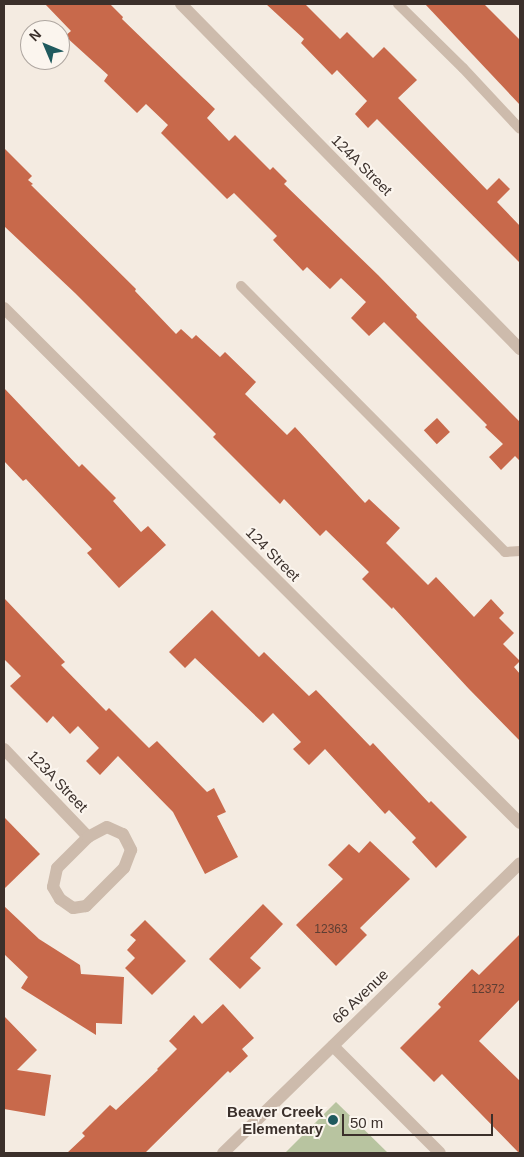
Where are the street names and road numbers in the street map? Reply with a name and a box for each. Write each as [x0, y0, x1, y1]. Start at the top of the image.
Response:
street label: 124A Street [328, 131, 396, 199]
street label: 124 Street [242, 523, 304, 585]
street label: 123A Street [24, 746, 92, 816]
street label: 66 Avenue [328, 965, 392, 1027]

